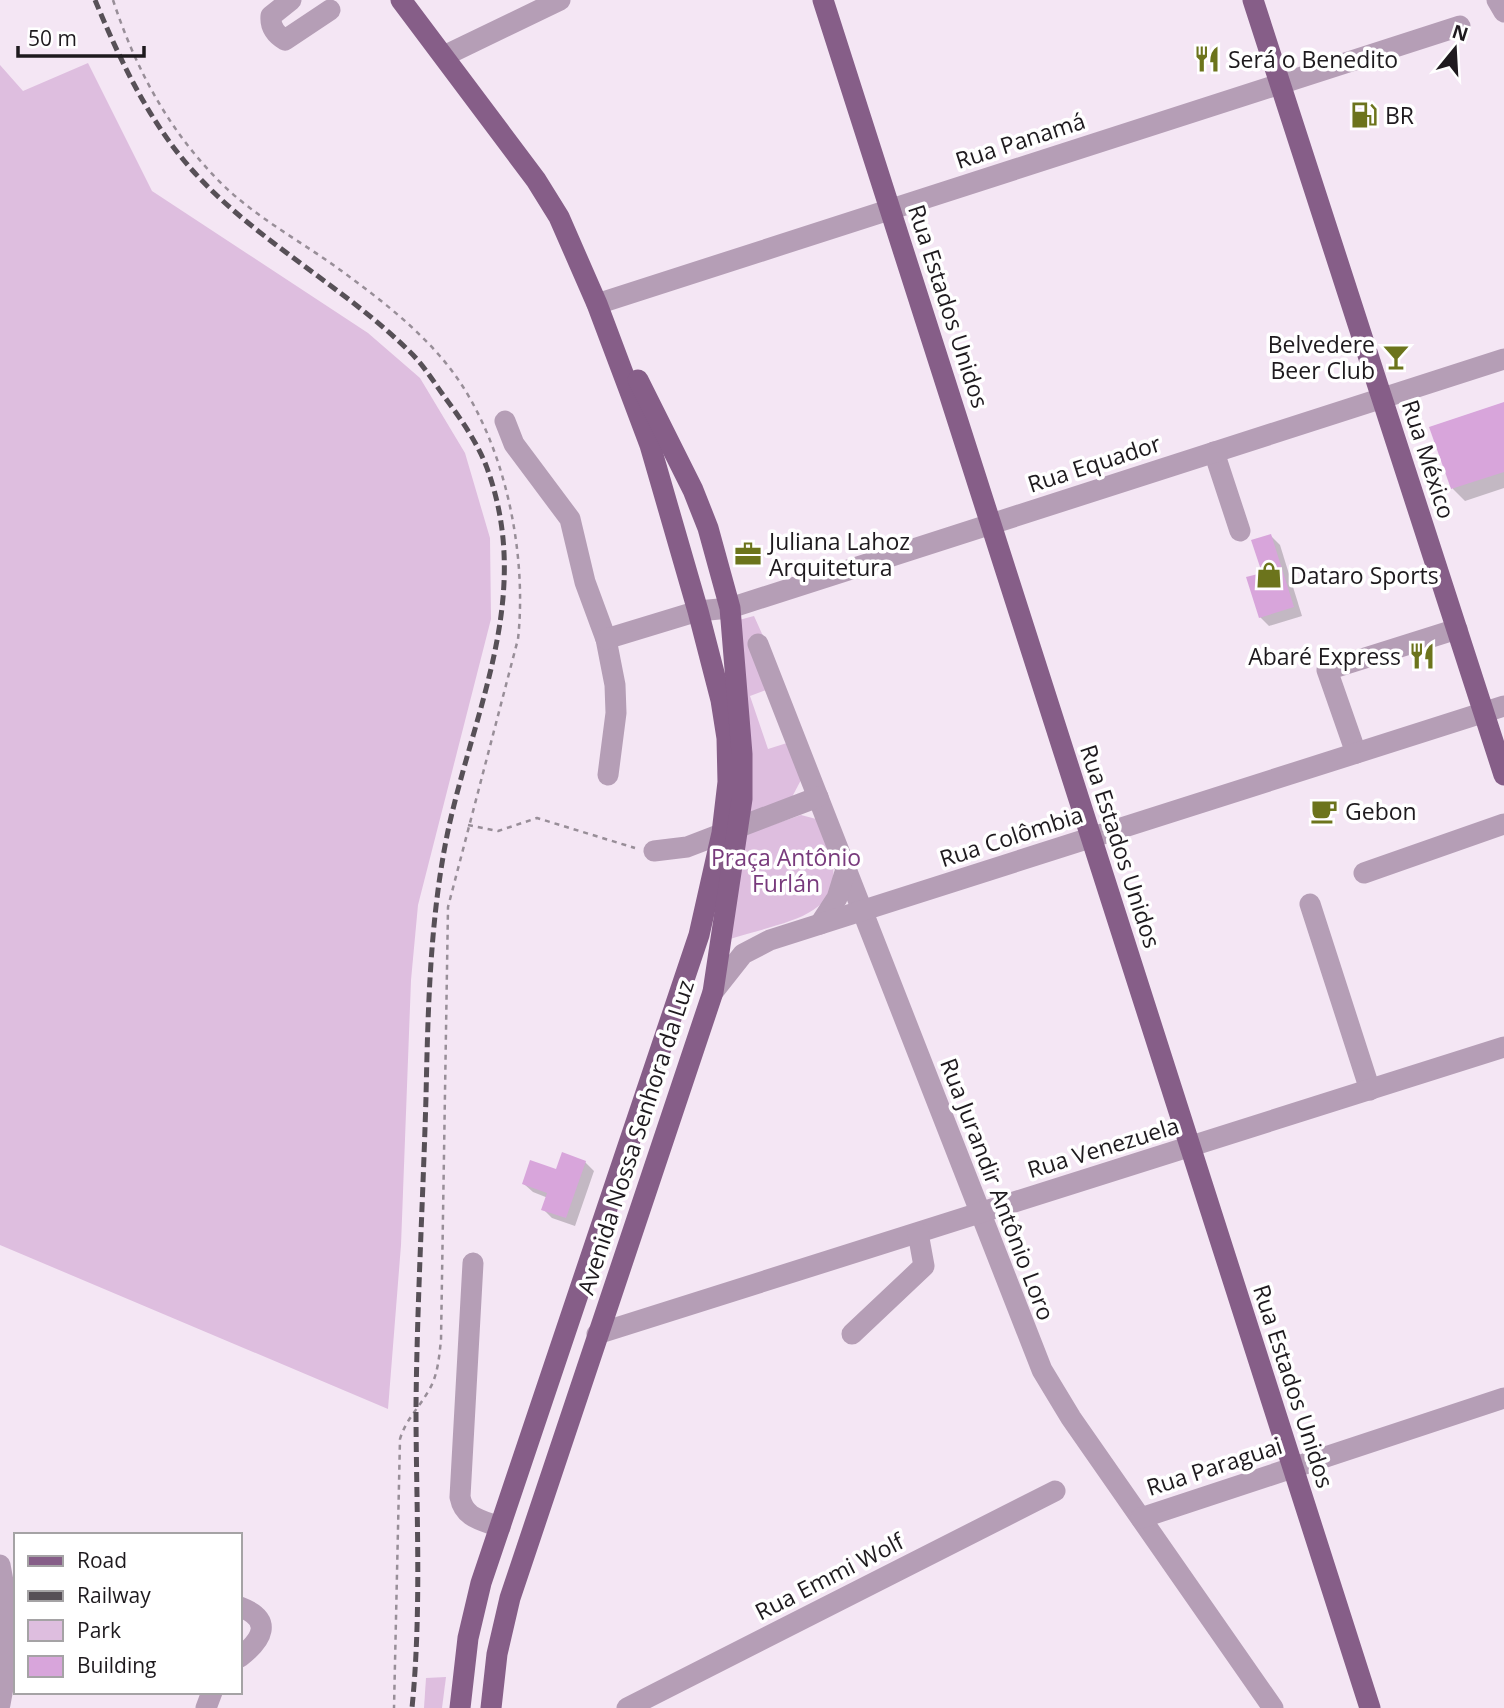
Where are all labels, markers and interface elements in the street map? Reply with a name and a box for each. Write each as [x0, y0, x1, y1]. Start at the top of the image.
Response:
scale bar [18, 14, 144, 58]
north arrow [1420, 14, 1490, 84]
text: N [1449, 18, 1472, 48]
text: 50 m [28, 24, 77, 52]
place label: Será o Benedito [1228, 43, 1398, 75]
restaurant icon: Será o Benedito [1192, 44, 1222, 74]
place label: BR [1385, 99, 1414, 131]
fuel station icon: BR [1349, 100, 1379, 130]
street label: Rua Panamá [951, 104, 1089, 176]
street label: Rua Estados Unidos [901, 200, 997, 412]
place label: Belvedere Beer Club [1268, 328, 1375, 386]
bar icon: Belvedere Beer Club [1381, 342, 1411, 372]
street label: Rua México [1395, 395, 1463, 523]
street label: Rua Equador [1023, 426, 1165, 500]
place label: Juliana Lahoz Arquitetura [767, 525, 910, 583]
office icon: Juliana Lahoz Arquitetura [733, 539, 763, 569]
place label: Dataro Sports [1290, 559, 1439, 591]
shop icon: Dataro Sports [1254, 560, 1284, 590]
place label: Abaré Express [1248, 640, 1401, 672]
restaurant icon: Abaré Express [1407, 641, 1437, 671]
street label: Rua Estados Unidos [1073, 740, 1169, 952]
place label: Gebon [1345, 795, 1417, 827]
cafe icon: Gebon [1309, 796, 1339, 826]
street label: Rua Colômbia [935, 798, 1087, 874]
park label: Praça Antônio Furlán [711, 841, 861, 899]
street label: Avenida Nossa Senhora da Luz [569, 976, 701, 1298]
street label: Rua Jurandir Antônio Loro [933, 1053, 1063, 1325]
street label: Rua Venezuela [1023, 1109, 1183, 1185]
street label: Rua Estados Unidos [1246, 1280, 1342, 1492]
street label: Rua Paraguai [1142, 1429, 1286, 1503]
street label: Rua Emmi Wolf [749, 1524, 910, 1627]
legend [14, 1533, 242, 1694]
text: Road [77, 1546, 127, 1574]
text: Railway [77, 1581, 151, 1609]
text: Park [77, 1616, 121, 1644]
text: Building [77, 1651, 156, 1679]

